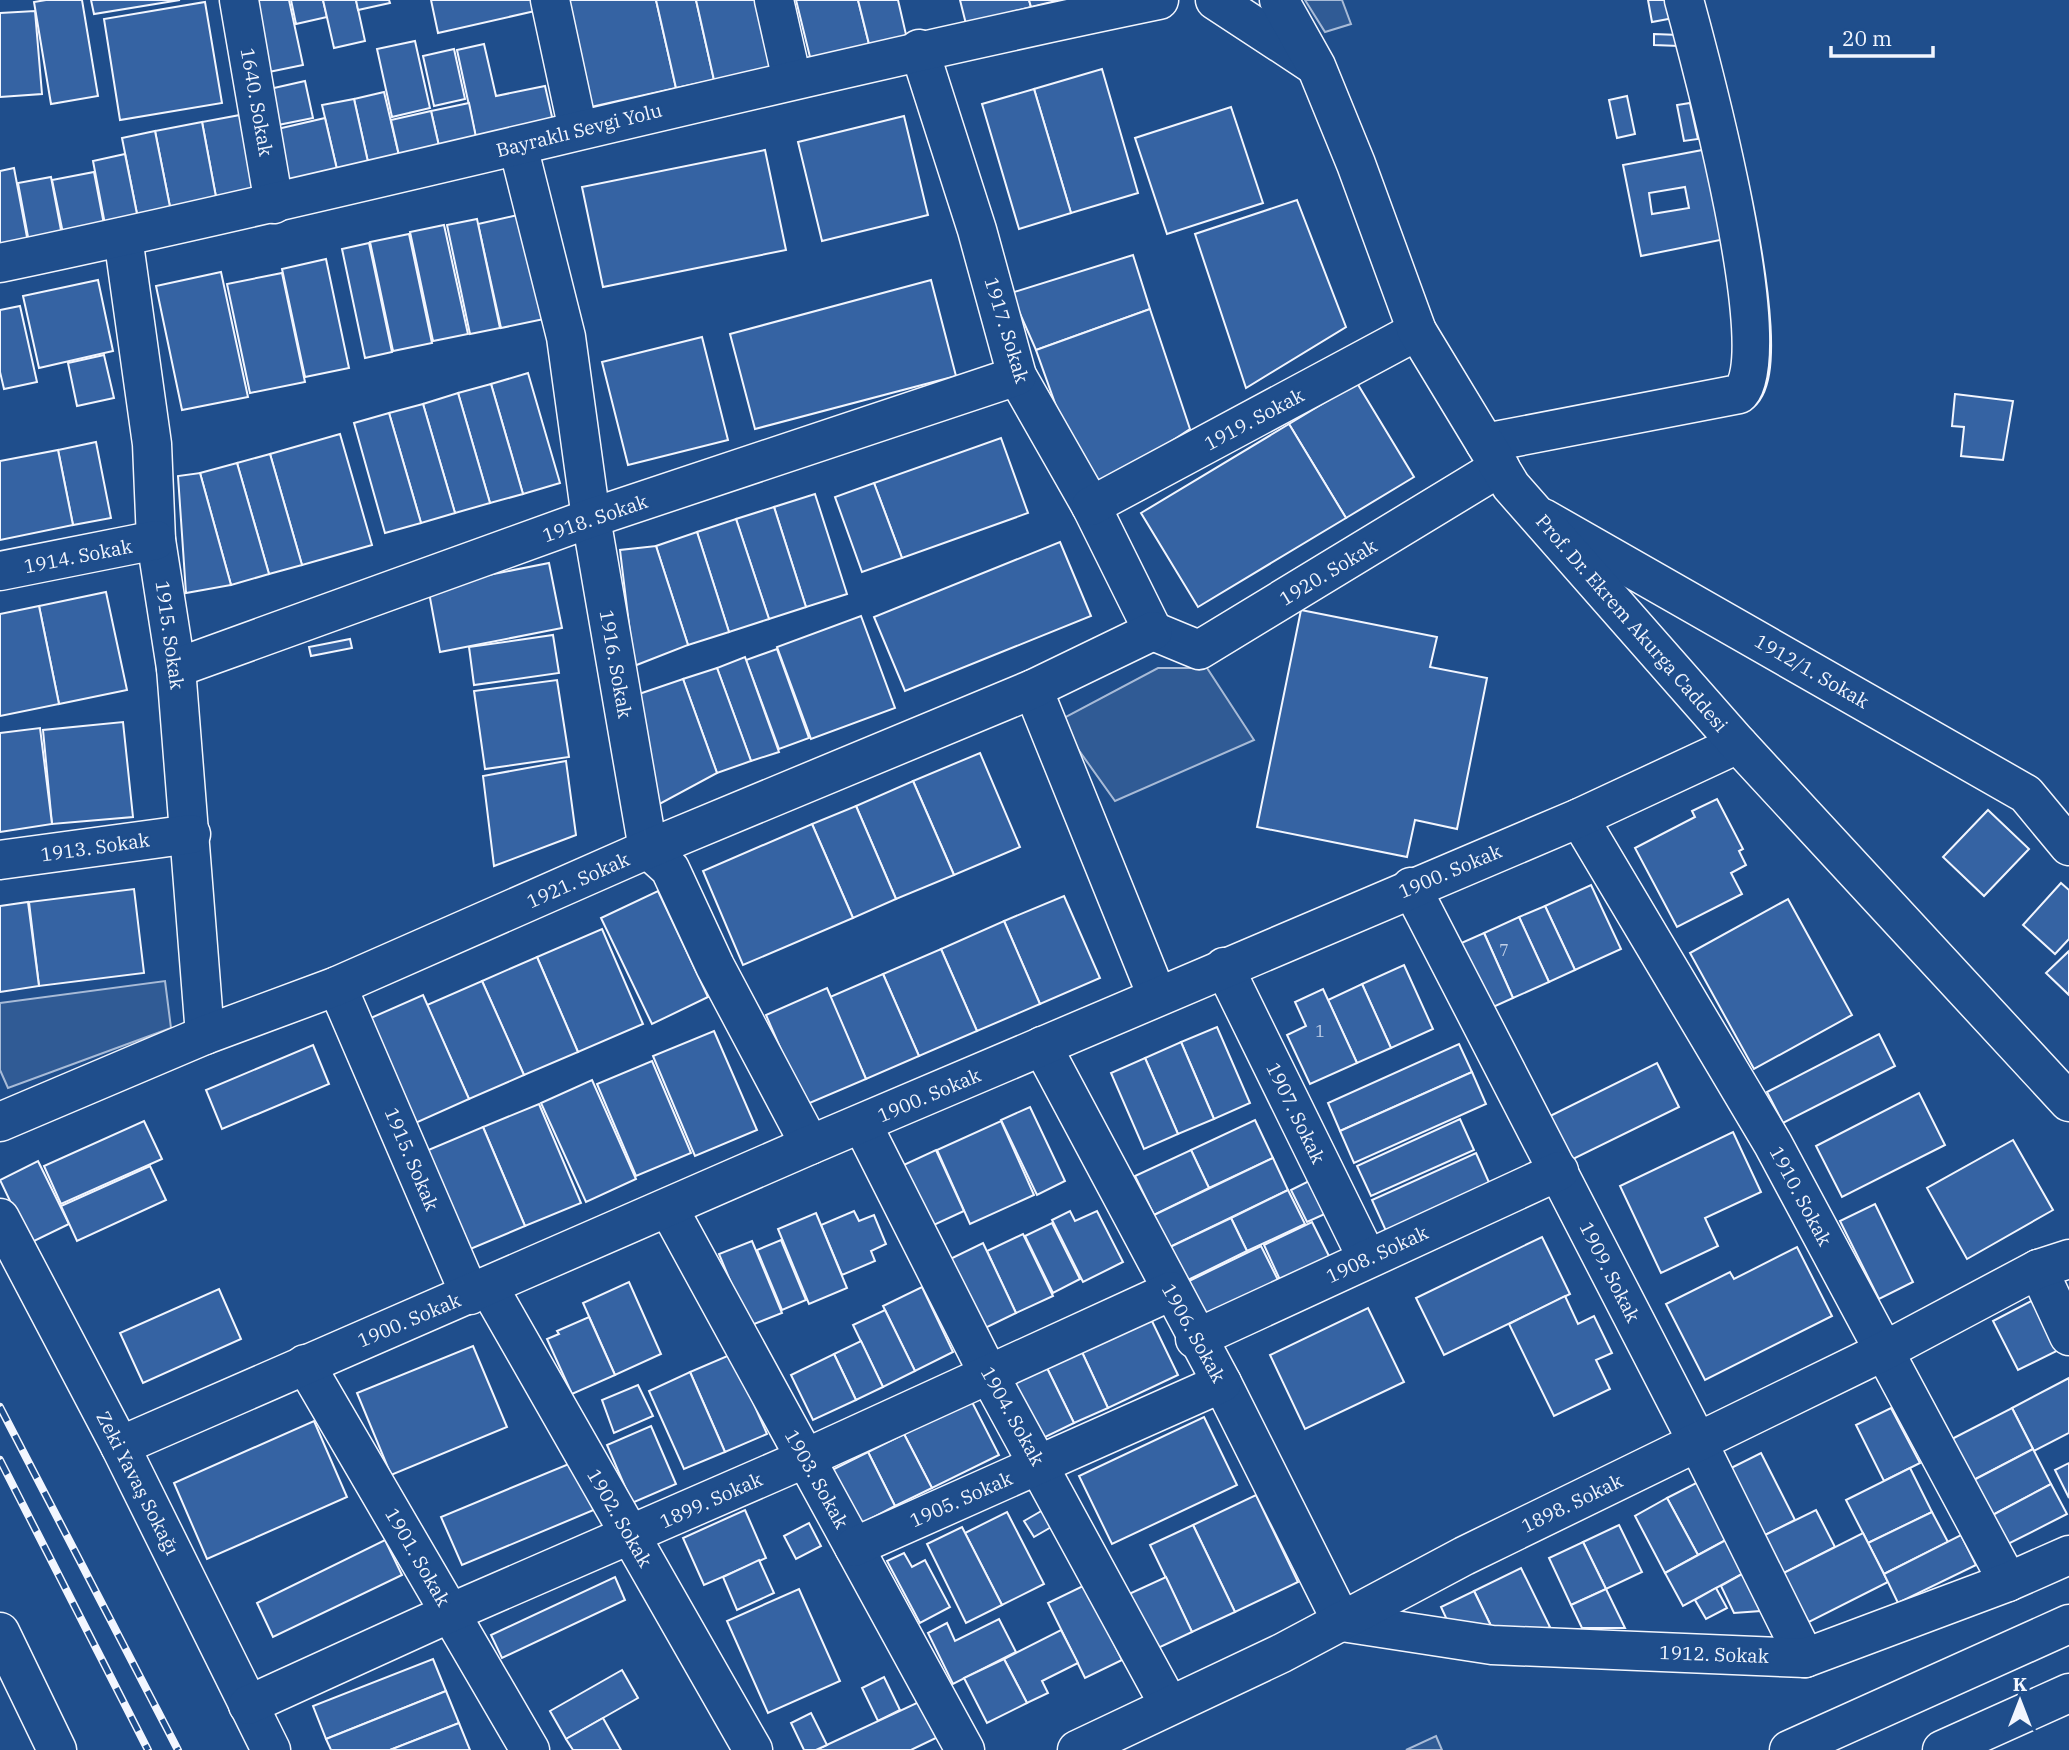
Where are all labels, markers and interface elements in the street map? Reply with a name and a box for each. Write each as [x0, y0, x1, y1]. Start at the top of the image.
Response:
scale bar [1831, 14, 1932, 58]
text: 20 m [1842, 24, 1892, 52]
street label: 1640. Sokak [236, 46, 278, 158]
street label: Bayraklı Sevgi Yolu [494, 98, 665, 162]
street label: 1917. Sokak [980, 274, 1034, 386]
street label: 1919. Sokak [1200, 383, 1308, 455]
street label: 1918. Sokak [539, 489, 651, 547]
street label: Prof. Dr. Ekrem Akurga Caddesi [1531, 509, 1733, 737]
street label: 1920. Sokak [1275, 533, 1381, 611]
street label: 1914. Sokak [22, 534, 134, 578]
street label: 1915. Sokak [150, 579, 190, 691]
street label: 1916. Sokak [595, 608, 637, 720]
street label: 1912/1. Sokak [1751, 629, 1873, 713]
street label: 1913. Sokak [39, 827, 151, 867]
street label: 1900. Sokak [1395, 839, 1505, 903]
street label: 1921. Sokak [523, 847, 633, 913]
house number: 7 [1499, 940, 1509, 960]
house number: 1 [1315, 1021, 1325, 1041]
street label: 1907. Sokak [1261, 1059, 1331, 1167]
street label: 1900. Sokak [874, 1063, 984, 1127]
street label: 1915. Sokak [380, 1104, 444, 1214]
street label: 1910. Sokak [1765, 1142, 1837, 1250]
street label: 1909. Sokak [1574, 1218, 1646, 1326]
street label: 1908. Sokak [1322, 1220, 1432, 1288]
street label: 1906. Sokak [1157, 1279, 1231, 1387]
street label: 1900. Sokak [354, 1288, 464, 1352]
street label: 1904. Sokak [976, 1362, 1050, 1470]
street label: Zeki Yavaş Sokağı [91, 1407, 185, 1559]
street label: 1903. Sokak [780, 1425, 854, 1533]
street label: 1902. Sokak [582, 1465, 658, 1571]
street label: 1905. Sokak [906, 1466, 1016, 1532]
street label: 1899. Sokak [656, 1467, 766, 1533]
street label: 1898. Sokak [1518, 1468, 1626, 1538]
street label: 1901. Sokak [380, 1504, 456, 1610]
street label: 1912. Sokak [1659, 1640, 1769, 1668]
north arrow [1985, 1666, 2055, 1736]
text: K [2013, 1672, 2028, 1696]

